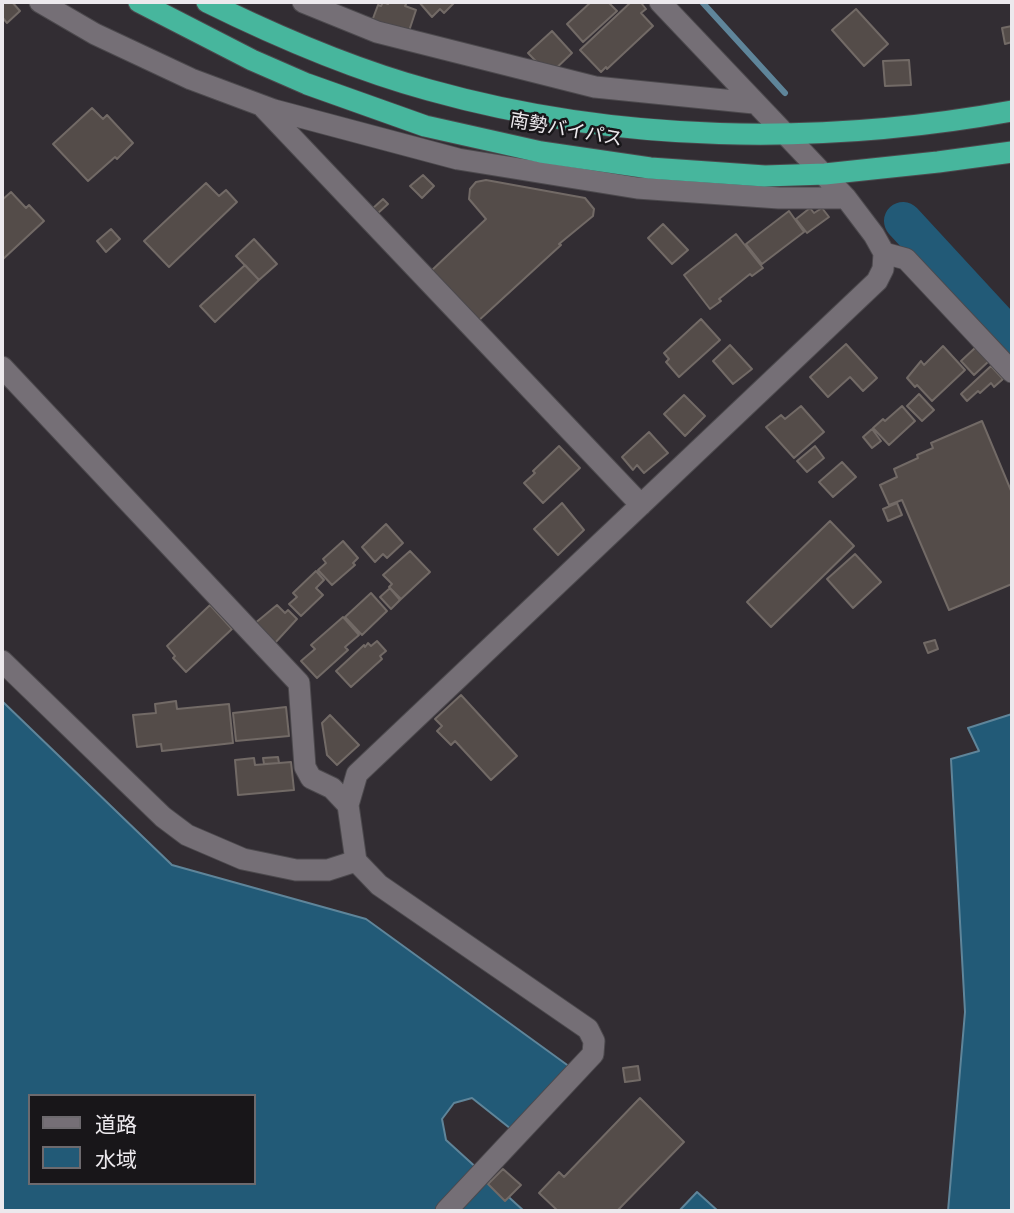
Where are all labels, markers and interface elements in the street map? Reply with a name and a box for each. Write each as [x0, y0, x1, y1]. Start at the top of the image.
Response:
street label: 南勢バイパス [508, 110, 624, 152]
legend [28, 1094, 256, 1185]
text: 道路 [95, 1113, 137, 1137]
text: 水域 [95, 1148, 137, 1172]

